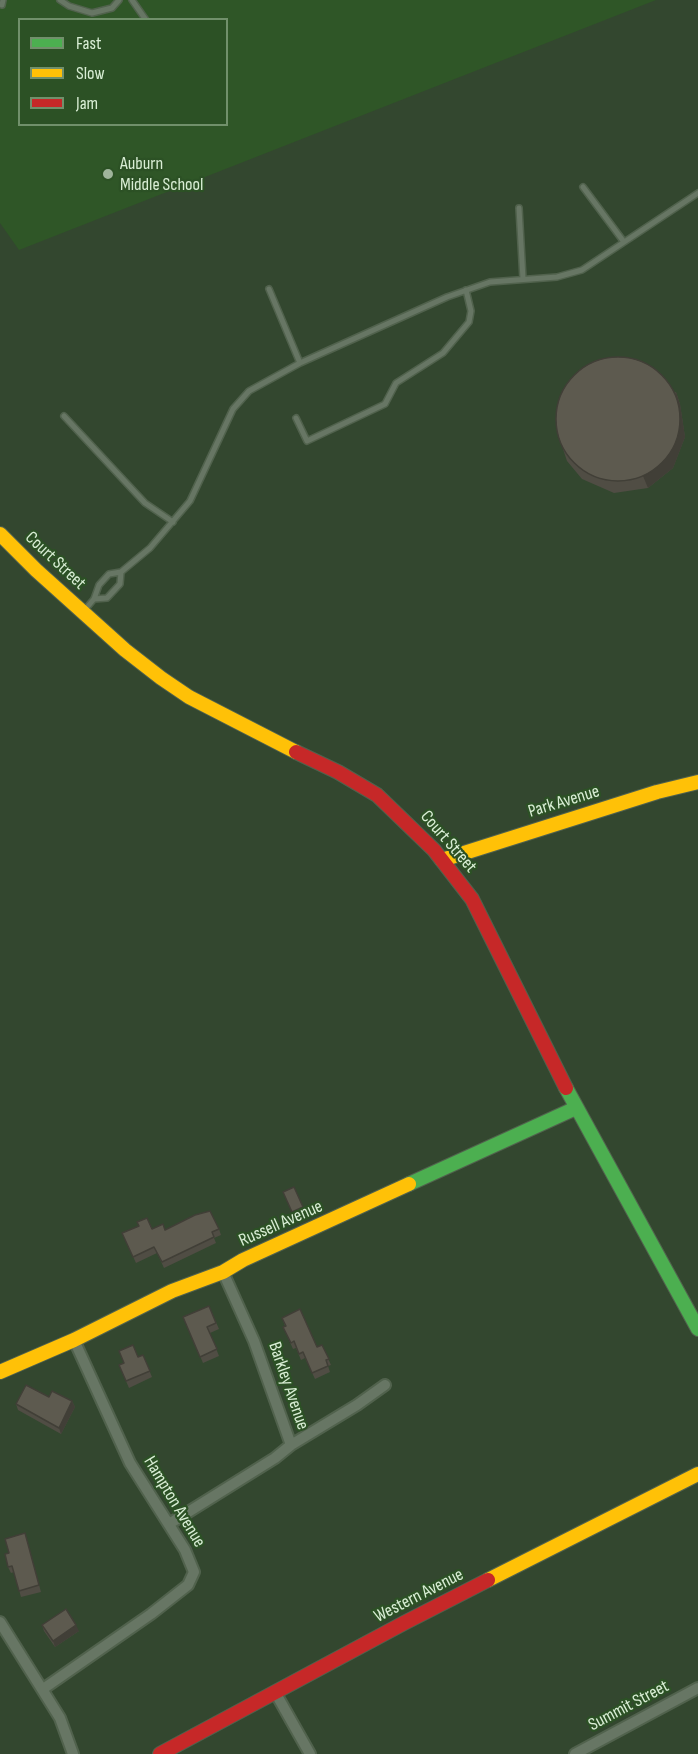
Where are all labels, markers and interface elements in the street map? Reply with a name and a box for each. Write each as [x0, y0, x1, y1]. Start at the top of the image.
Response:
legend [18, 18, 228, 126]
text: Fast [76, 33, 101, 54]
text: Slow [76, 63, 105, 84]
text: Jam [76, 93, 98, 114]
place label: Auburn Middle School [120, 153, 203, 195]
marker: Auburn Middle School [101, 167, 115, 181]
street label: Court Street [20, 527, 90, 595]
street label: Park Avenue [526, 781, 602, 823]
street label: Court Street [415, 807, 481, 877]
street label: Russell Avenue [236, 1196, 326, 1252]
street label: Barkley Avenue [263, 1339, 313, 1433]
street label: Hampton Avenue [138, 1453, 210, 1551]
street label: Western Avenue [371, 1564, 467, 1628]
street label: Summit Street [585, 1676, 673, 1736]

